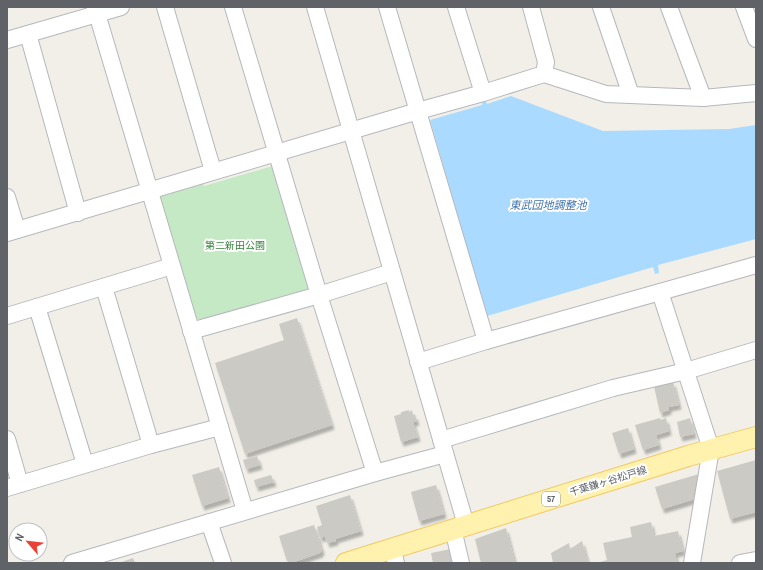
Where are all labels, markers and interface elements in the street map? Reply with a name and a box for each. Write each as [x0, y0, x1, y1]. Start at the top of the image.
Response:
water label: 東武団地調整池 [510, 198, 587, 212]
park label: 第二新田公園 [205, 239, 265, 252]
street label: 千葉鎌ヶ谷松戸線 [568, 463, 648, 499]
road number: 57 [542, 492, 560, 506]
north arrow [8, 522, 48, 562]
text: N [11, 531, 27, 543]

